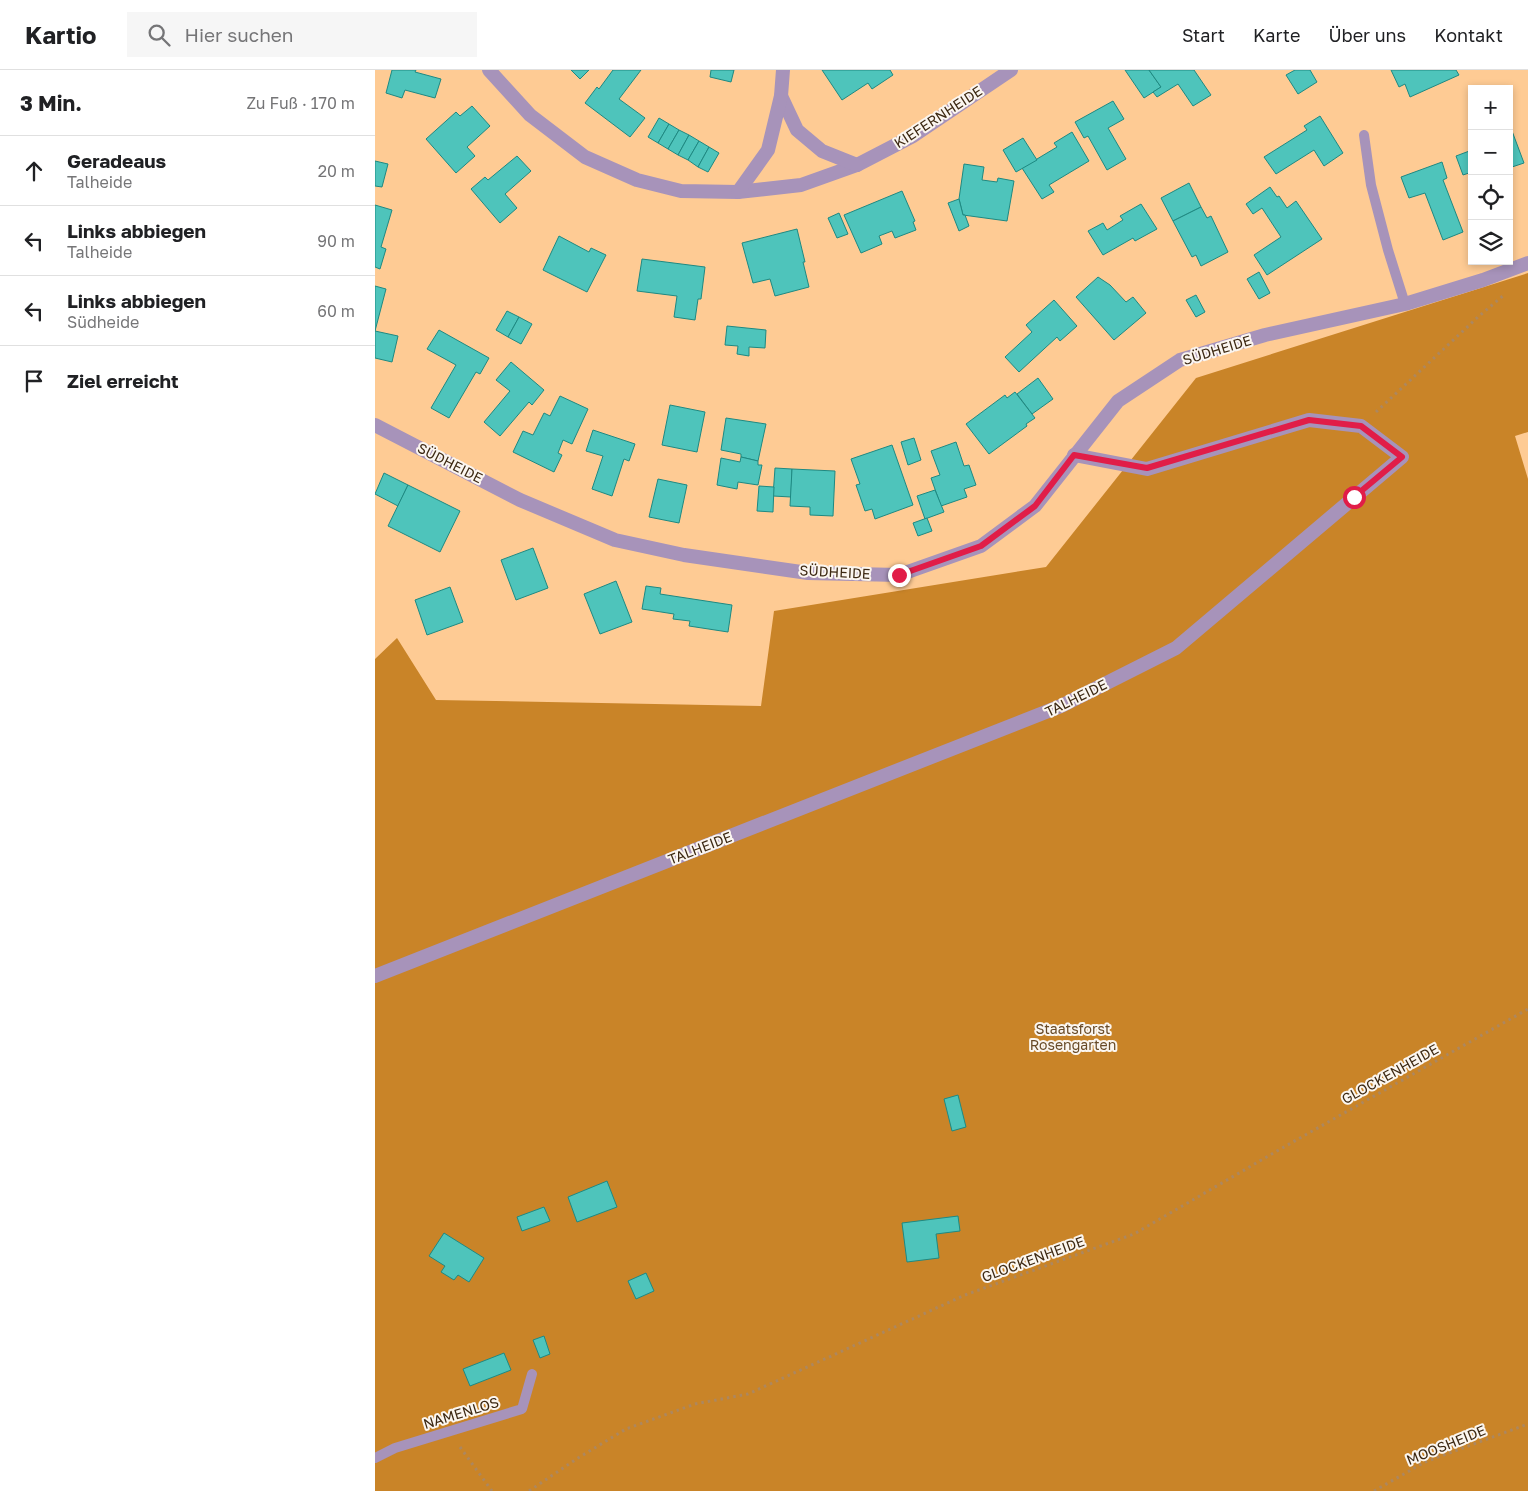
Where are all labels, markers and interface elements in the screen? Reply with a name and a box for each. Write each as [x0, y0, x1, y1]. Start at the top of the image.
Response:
search box [127, 12, 477, 57]
text: Kartio [25, 20, 97, 49]
icon: search [145, 21, 173, 49]
text: Hier suchen [185, 23, 294, 46]
text: Start [1182, 24, 1225, 46]
text: Karte [1253, 24, 1300, 46]
text: Über uns [1328, 24, 1406, 46]
text: Kontakt [1434, 24, 1503, 46]
street label: KIEFERNHEIDE [891, 82, 985, 151]
map controls [1468, 85, 1513, 265]
button: + [1468, 85, 1513, 130]
text: 3 Min. [20, 90, 82, 116]
text: Zu Fuß · 170 m [246, 93, 355, 113]
button: − [1468, 130, 1513, 175]
text: Geradeaus [67, 149, 166, 172]
icon: ahead [20, 157, 48, 185]
text: 20 m [318, 161, 355, 181]
text: Talheide [67, 172, 132, 192]
button: locate [1468, 175, 1513, 220]
text: Links abbiegen [67, 219, 206, 242]
button: layers [1468, 220, 1513, 265]
icon: left [20, 227, 48, 255]
text: 90 m [317, 231, 355, 251]
text: Talheide [67, 242, 132, 262]
text: Links abbiegen [67, 289, 206, 312]
icon: left [20, 297, 48, 325]
text: 60 m [317, 301, 355, 321]
text: Südheide [67, 312, 139, 332]
street label: SÜDHEIDE [1180, 331, 1253, 368]
icon: arrive [20, 367, 48, 395]
text: Ziel erreicht [67, 369, 179, 392]
street label: SÜDHEIDE [415, 439, 486, 486]
route start [1343, 486, 1366, 509]
street label: SÜDHEIDE [799, 561, 871, 582]
route end [888, 564, 911, 587]
street label: TALHEIDE [1042, 675, 1110, 720]
street label: TALHEIDE [666, 828, 734, 867]
park label: Staatsforst Rosengarten [1030, 1020, 1116, 1053]
street label: GLOCKENHEIDE [1338, 1040, 1441, 1107]
street label: GLOCKENHEIDE [979, 1232, 1086, 1285]
street label: NAMENLOS [421, 1393, 501, 1432]
street label: MOOSHEIDE [1404, 1421, 1488, 1468]

